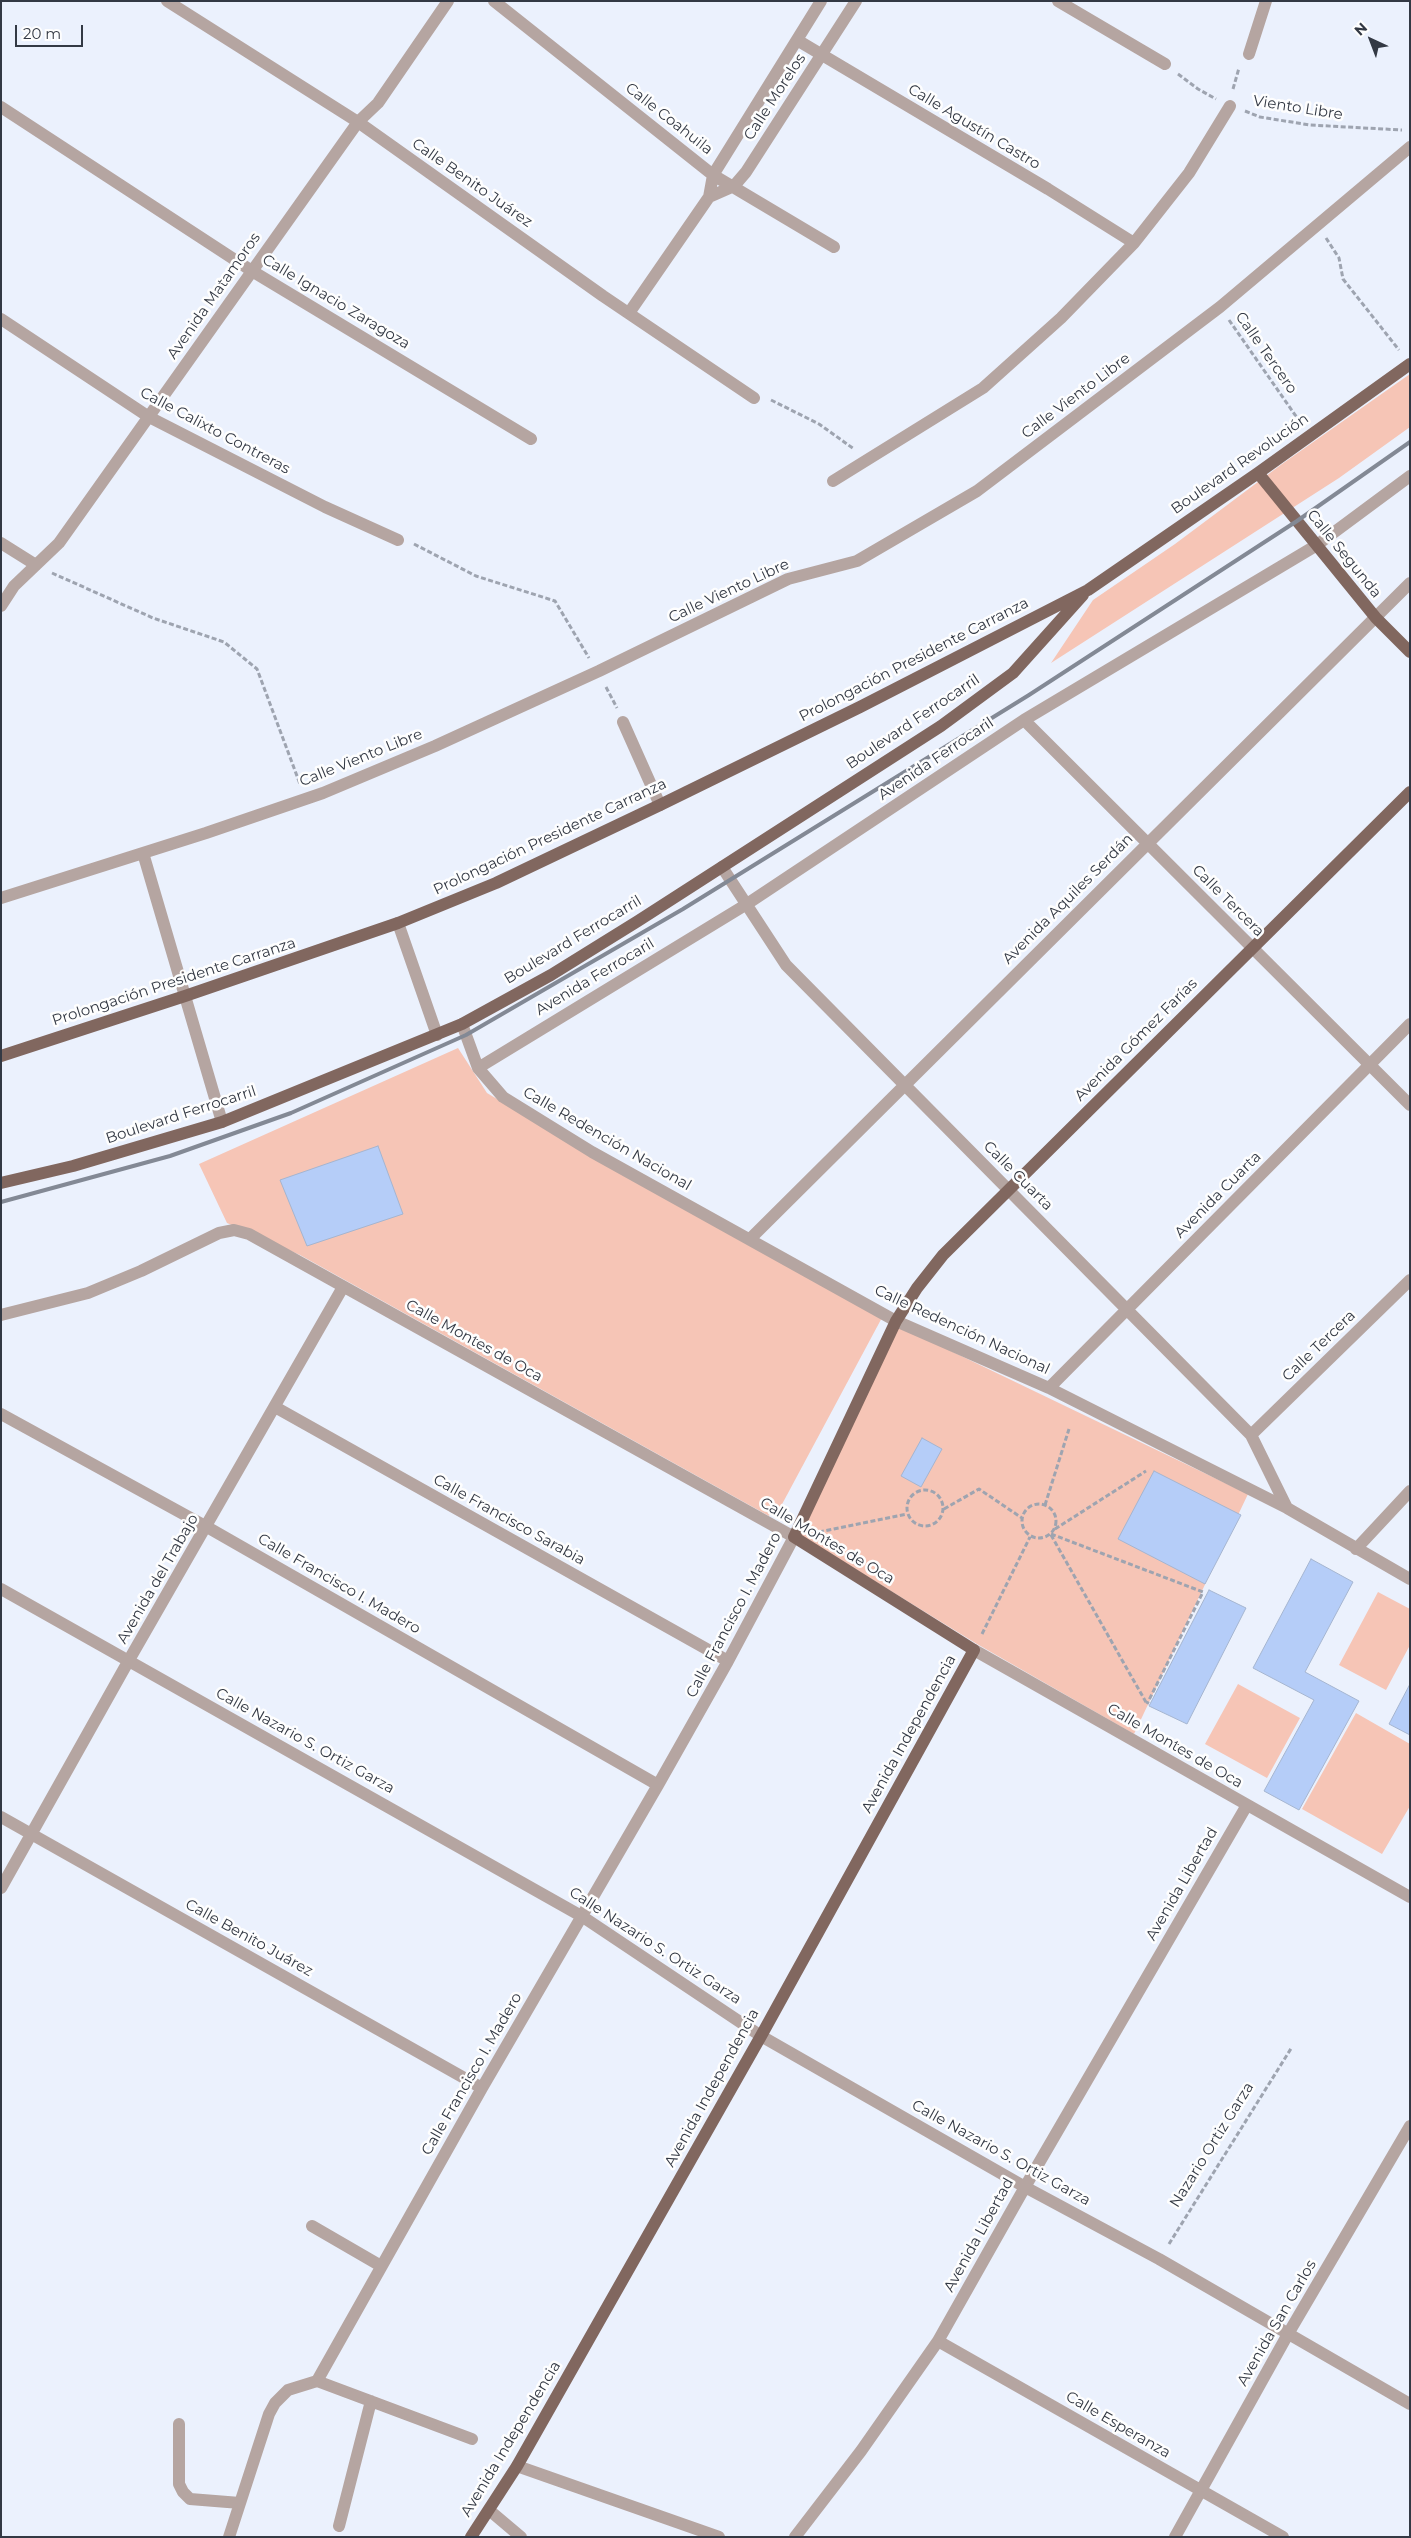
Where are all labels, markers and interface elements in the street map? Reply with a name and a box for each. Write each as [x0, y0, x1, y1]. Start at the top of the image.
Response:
scale bar [18, 15, 85, 47]
north arrow [1346, 15, 1396, 65]
text: N [1350, 19, 1371, 39]
text: 20 m [23, 24, 61, 43]
street label: Calle Morelos [740, 50, 810, 144]
street label: Calle Coahuila [622, 79, 716, 159]
street label: Calle Agustín Castro [905, 80, 1043, 174]
street label: Viento Libre [1252, 92, 1344, 124]
street label: Calle Benito Juárez [408, 135, 536, 231]
street label: Avenida Matamoros [164, 229, 264, 363]
street label: Calle Ignacio Zaragoza [259, 251, 413, 353]
street label: Calle Tercero [1231, 309, 1301, 397]
street label: Calle Viento Libre [1018, 349, 1134, 443]
street label: Calle Calixto Contreras [137, 384, 293, 478]
street label: Boulevard Revolución [1168, 410, 1312, 518]
street label: Calle Segunda [1303, 506, 1385, 602]
street label: Calle Viento Libre [666, 555, 792, 627]
street label: Prolongación Presidente Carranza [796, 594, 1032, 726]
street label: Boulevard Ferrocarril [843, 671, 983, 773]
street label: Avenida Ferrocaril [875, 714, 997, 804]
street label: Calle Viento Libre [297, 725, 425, 791]
street label: Prolongación Presidente Carranza [431, 775, 669, 899]
street label: Avenida Aquiles Serdán [999, 830, 1137, 968]
street label: Calle Tercera [1188, 861, 1268, 941]
street label: Boulevard Ferrocarril [501, 892, 645, 988]
street label: Prolongación Presidente Carranza [50, 934, 298, 1030]
street label: Avenida Ferrocaril [532, 934, 658, 1020]
street label: Avenida Gómez Farías [1071, 975, 1201, 1105]
street label: Boulevard Ferrocarril [104, 1082, 258, 1148]
street label: Calle Redención Nacional [520, 1083, 694, 1195]
street label: Calle Cuarta [980, 1138, 1056, 1214]
street label: Avenida Cuarta [1171, 1148, 1265, 1242]
street label: Calle Redención Nacional [871, 1281, 1053, 1379]
street label: Calle Montes de Oca [403, 1296, 545, 1386]
street label: Calle Tercera [1279, 1307, 1359, 1385]
street label: Calle Francisco Sarabia [430, 1471, 588, 1569]
street label: Calle Montes de Oca [757, 1494, 897, 1588]
street label: Avenida del Trabajo [114, 1511, 202, 1647]
street label: Calle Francisco I. Madero [683, 1529, 785, 1701]
street label: Calle Francisco I. Madero [254, 1530, 424, 1638]
street label: Avenida Independencia [858, 1652, 960, 1816]
street label: Calle Nazario S. Ortiz Garza [213, 1684, 397, 1798]
street label: Calle Montes de Oca [1104, 1700, 1246, 1792]
street label: Avenida Libertad [1142, 1824, 1222, 1944]
street label: Calle Nazario S. Ortiz Garza [566, 1884, 744, 2008]
street label: Calle Benito Juárez [182, 1895, 316, 1981]
street label: Calle Francisco I. Madero [418, 1989, 526, 2159]
street label: Avenida Independencia [661, 2006, 763, 2170]
street label: Nazario Ortiz Garza [1166, 2079, 1258, 2211]
street label: Calle Nazario S. Ortiz Garza [909, 2096, 1093, 2210]
street label: Avenida Libertad [940, 2175, 1018, 2295]
street label: Avenida San Carlos [1234, 2257, 1320, 2389]
street label: Avenida Independencia [457, 2358, 565, 2520]
street label: Calle Esperanza [1062, 2388, 1174, 2462]

